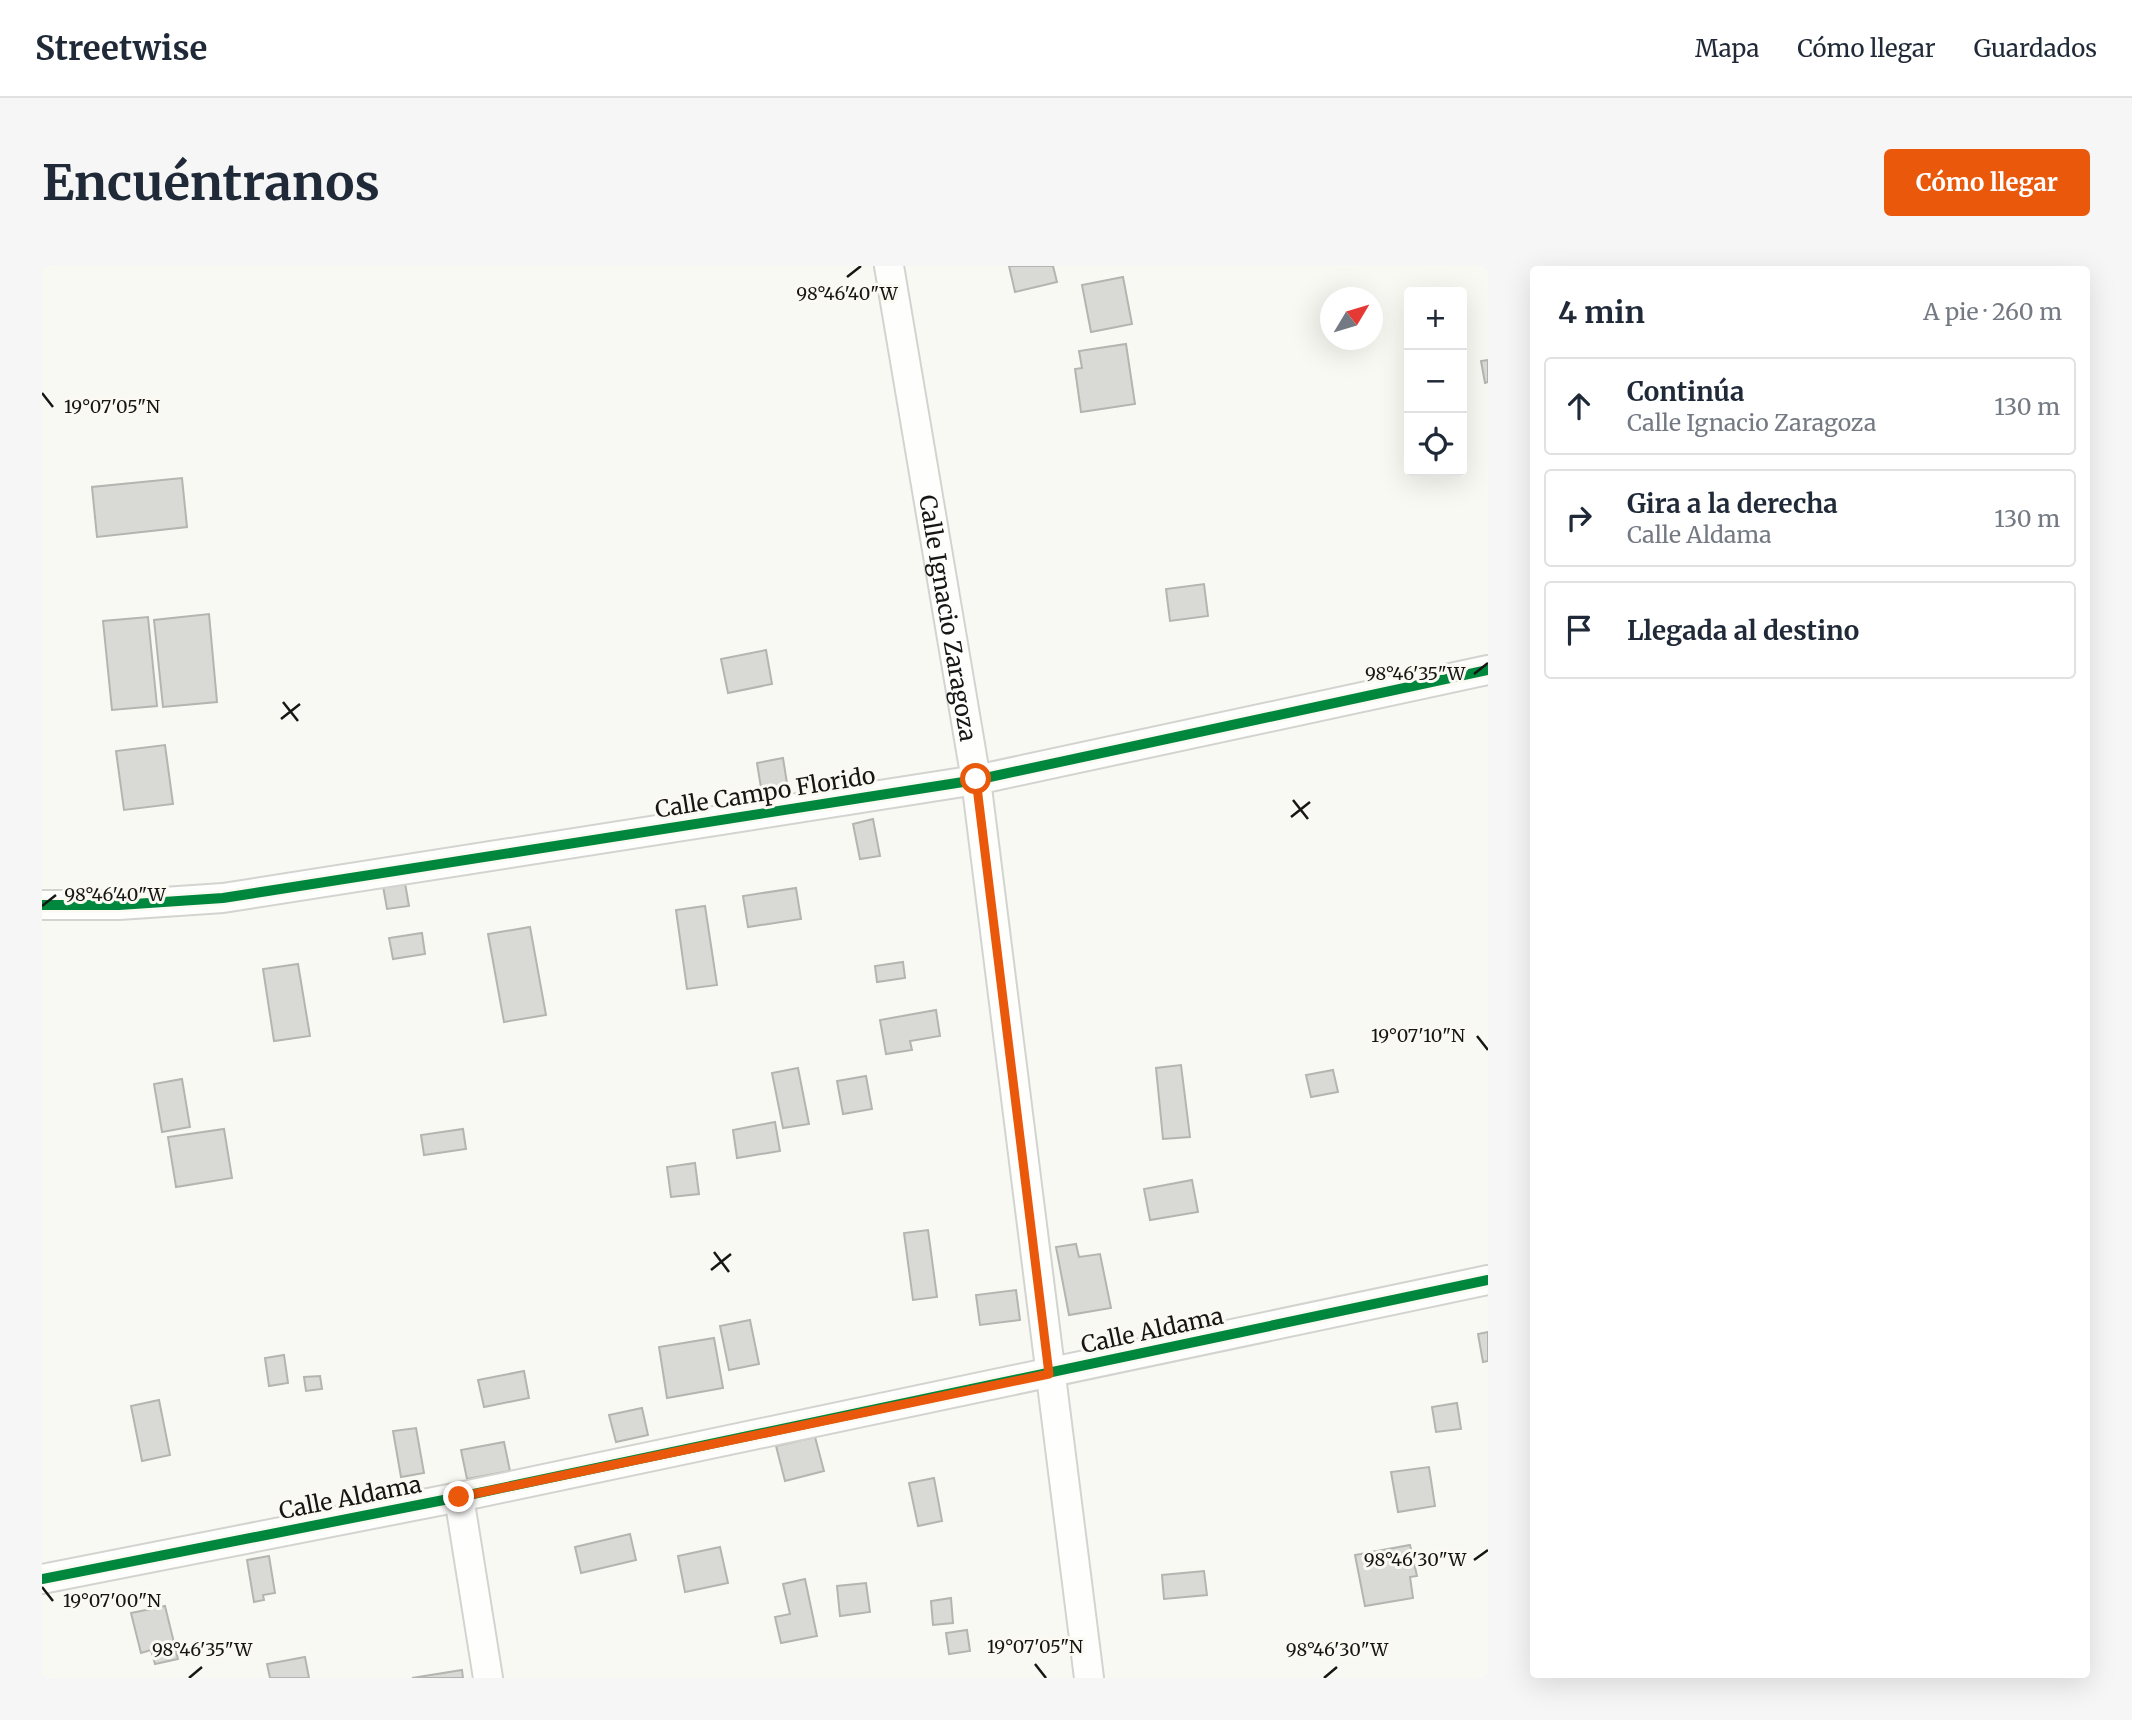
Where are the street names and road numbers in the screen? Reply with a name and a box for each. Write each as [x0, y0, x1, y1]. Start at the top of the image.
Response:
street label: Calle Ignacio Zaragoza [913, 493, 984, 743]
street label: Calle Campo Florido [653, 760, 877, 824]
street label: Calle Aldama [1078, 1301, 1226, 1359]
street label: Calle Aldama [276, 1469, 424, 1525]

